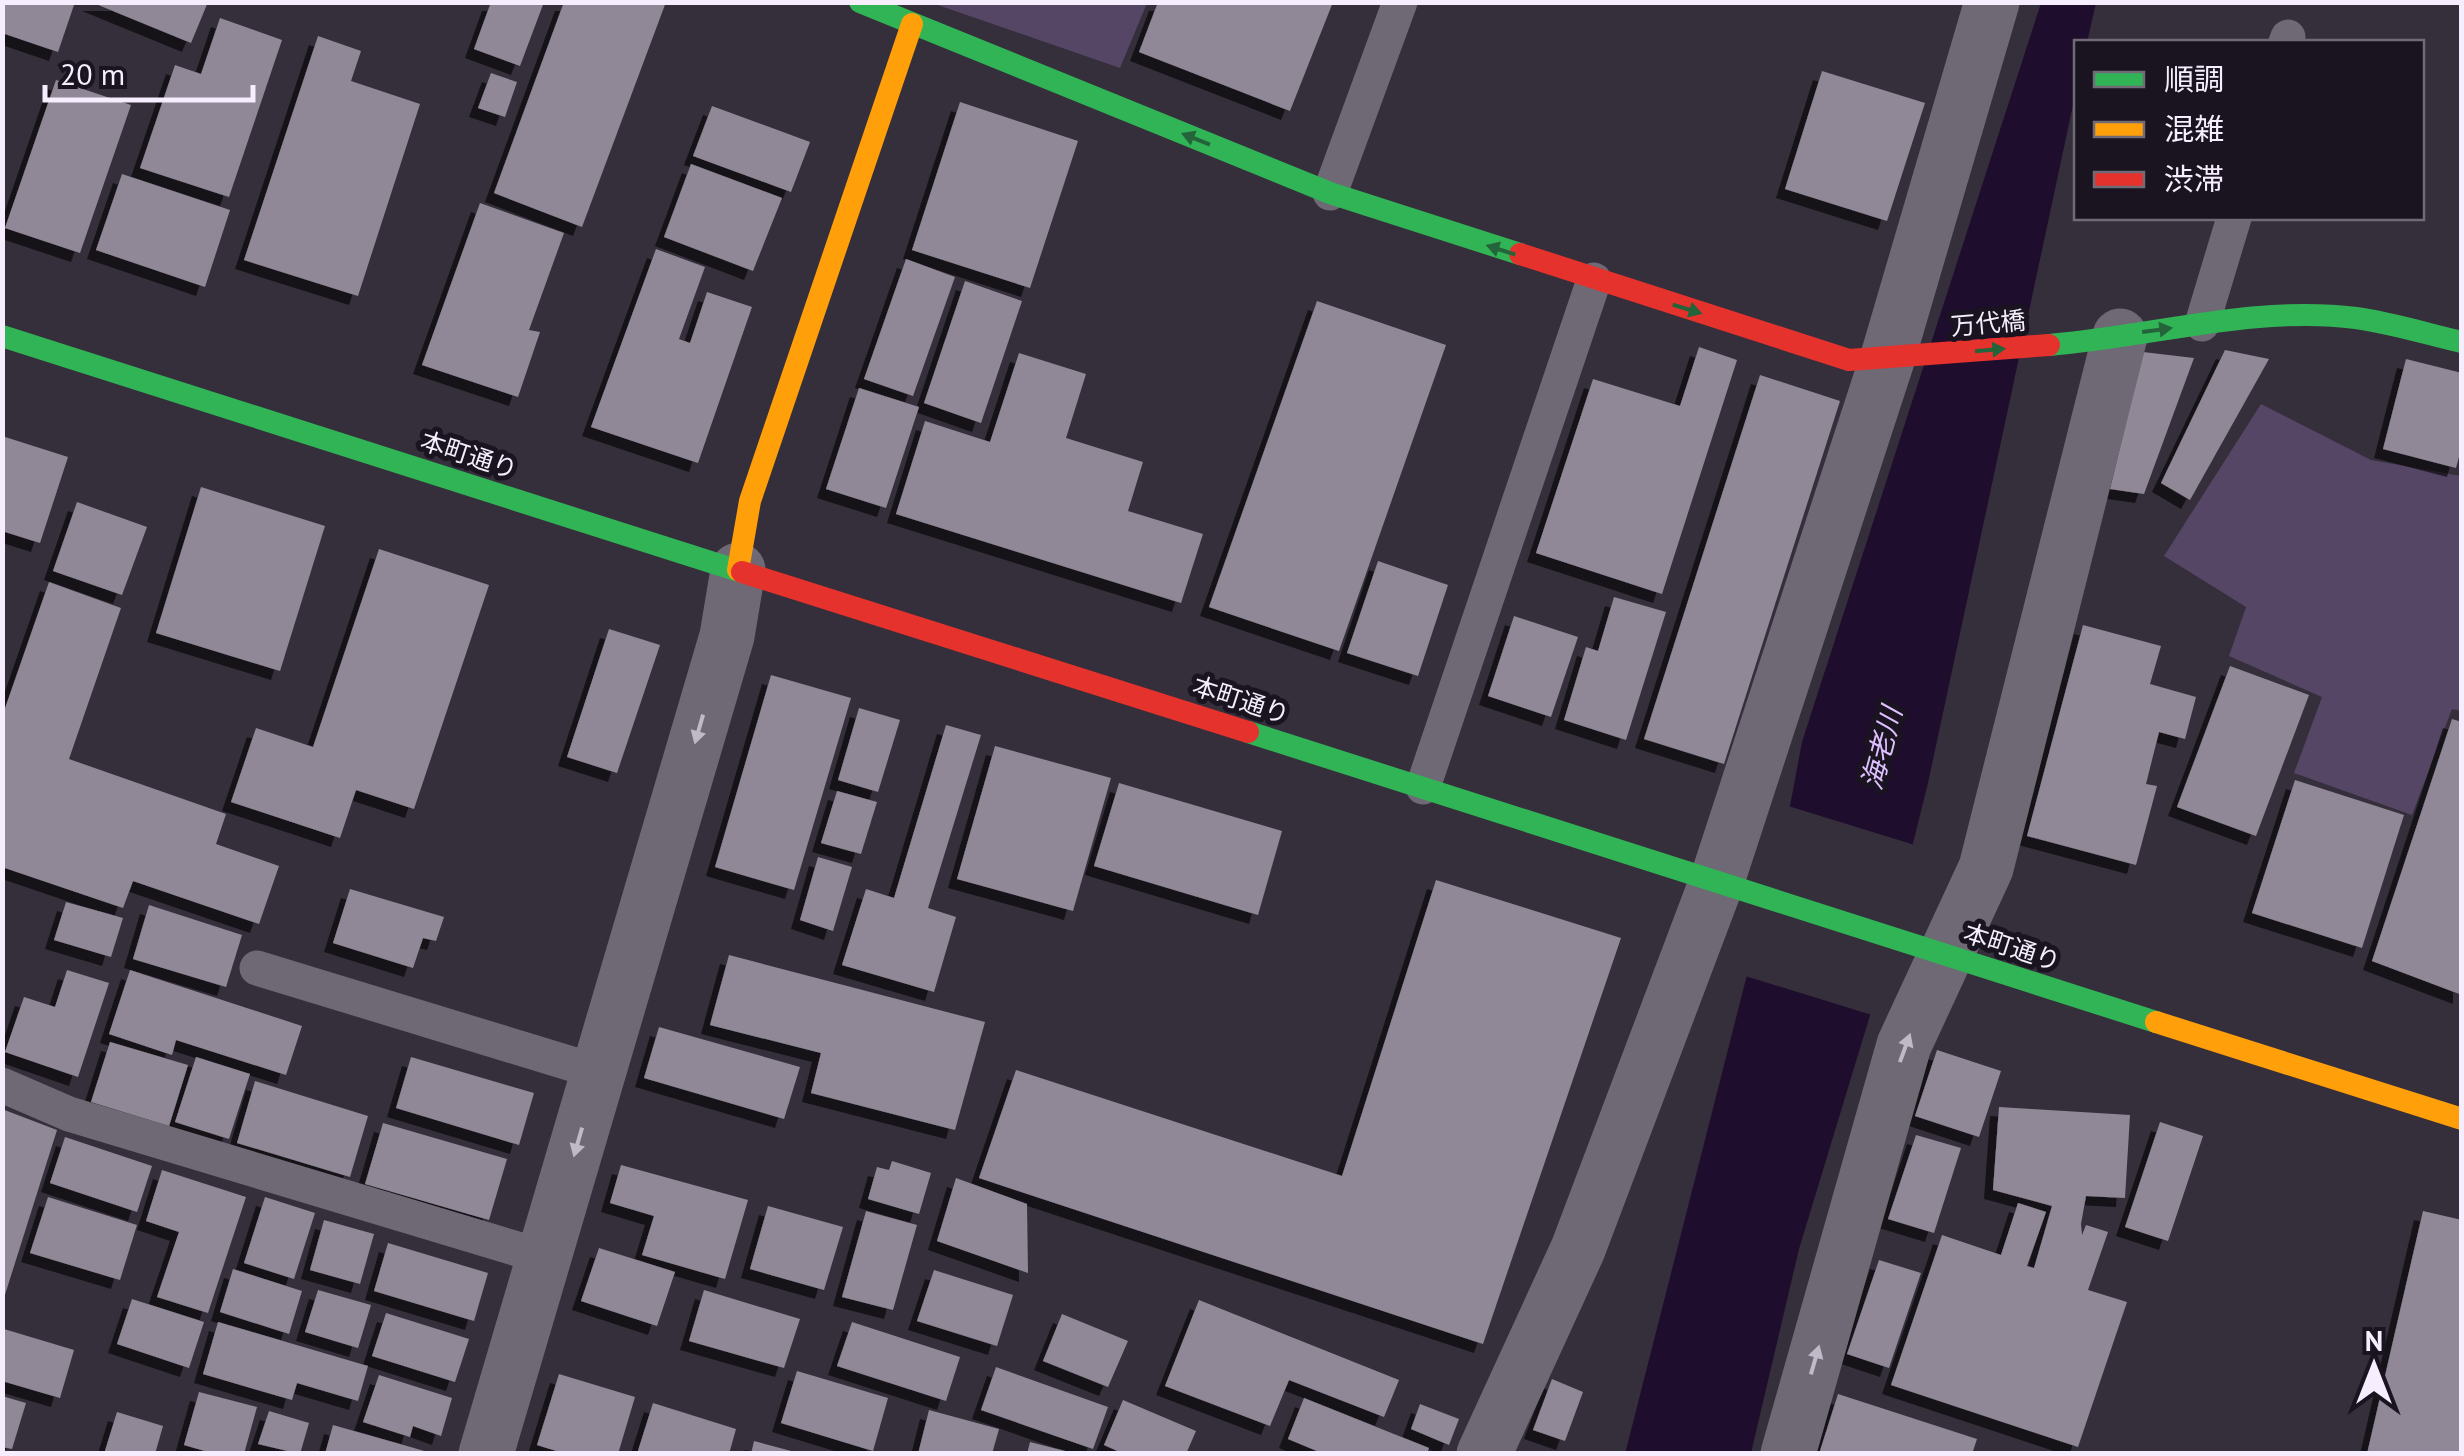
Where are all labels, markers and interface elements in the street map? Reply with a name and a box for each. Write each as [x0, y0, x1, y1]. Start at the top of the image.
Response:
scale bar [45, 40, 252, 102]
legend [2074, 40, 2424, 220]
text: 20 m [60, 54, 125, 93]
text: 順調 [2164, 59, 2224, 98]
text: 混雑 [2164, 109, 2224, 148]
one-way arrow [1181, 131, 1211, 147]
text: 渋滞 [2164, 159, 2224, 198]
one-way arrow [1486, 241, 1516, 256]
one-way arrow [1672, 303, 1702, 318]
street label: 万代橋 [1949, 304, 2027, 342]
one-way arrow [2142, 322, 2173, 338]
one-way arrow [1975, 342, 2007, 358]
street label: 本町通り [416, 424, 522, 486]
street label: 本町通り [1188, 669, 1294, 731]
water label: 海老川 [1852, 700, 1911, 793]
one-way arrow [691, 714, 706, 745]
street label: 本町通り [1959, 916, 2065, 978]
one-way arrow [1898, 1032, 1913, 1062]
one-way arrow [570, 1127, 585, 1157]
north arrow [2324, 1316, 2424, 1416]
text: N [2365, 1322, 2383, 1359]
one-way arrow [1808, 1344, 1823, 1375]

